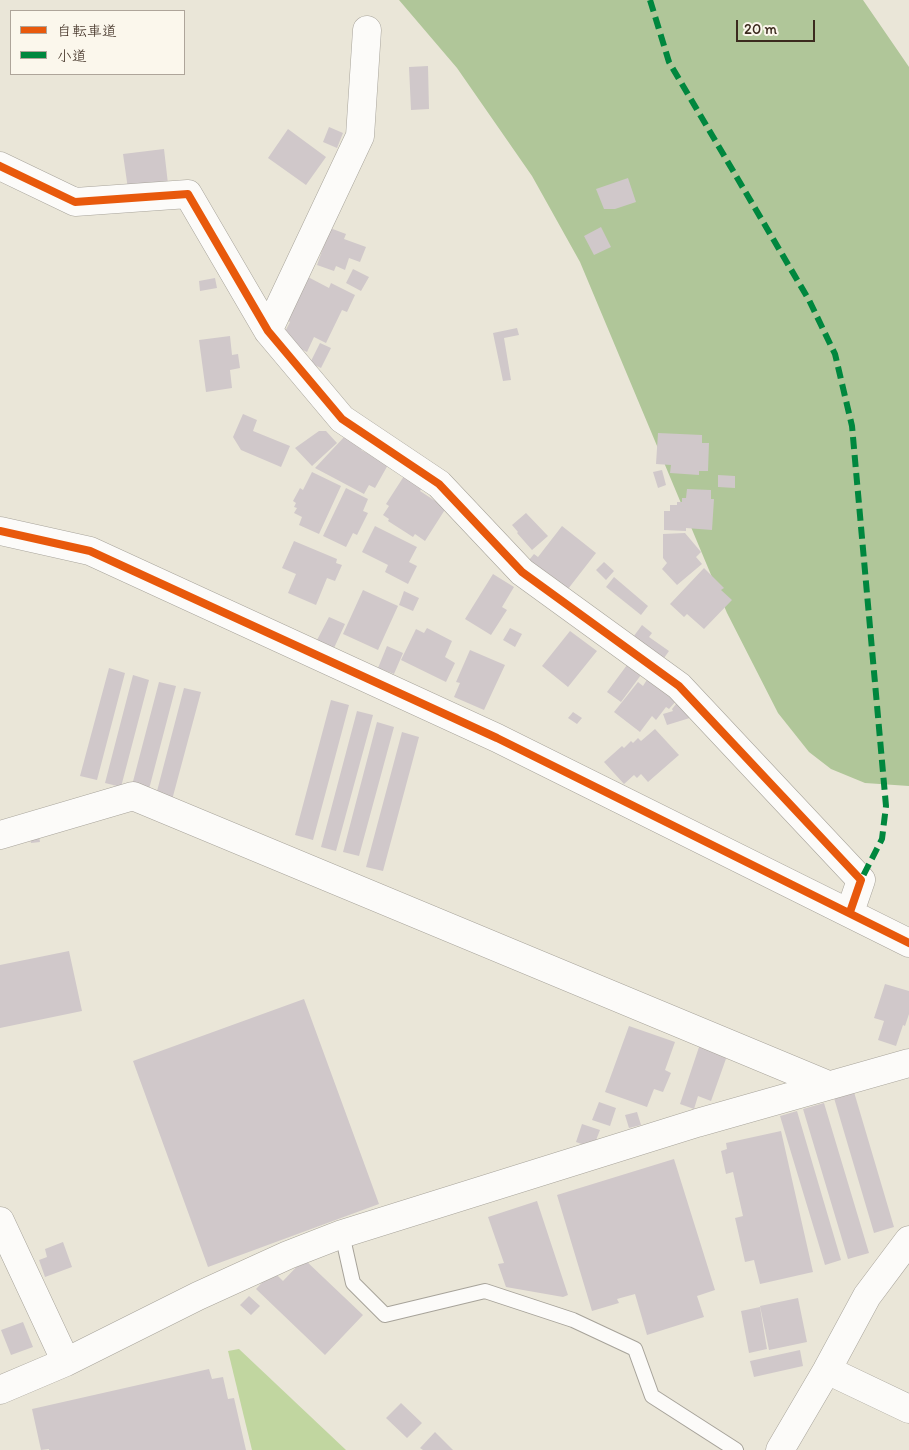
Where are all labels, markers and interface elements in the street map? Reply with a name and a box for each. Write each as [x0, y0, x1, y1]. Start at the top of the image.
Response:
legend [10, 10, 185, 75]
scale bar [739, 10, 818, 42]
text: 20 m [744, 20, 777, 38]
text: 自転車道 [57, 22, 117, 40]
text: 小道 [57, 47, 87, 65]

